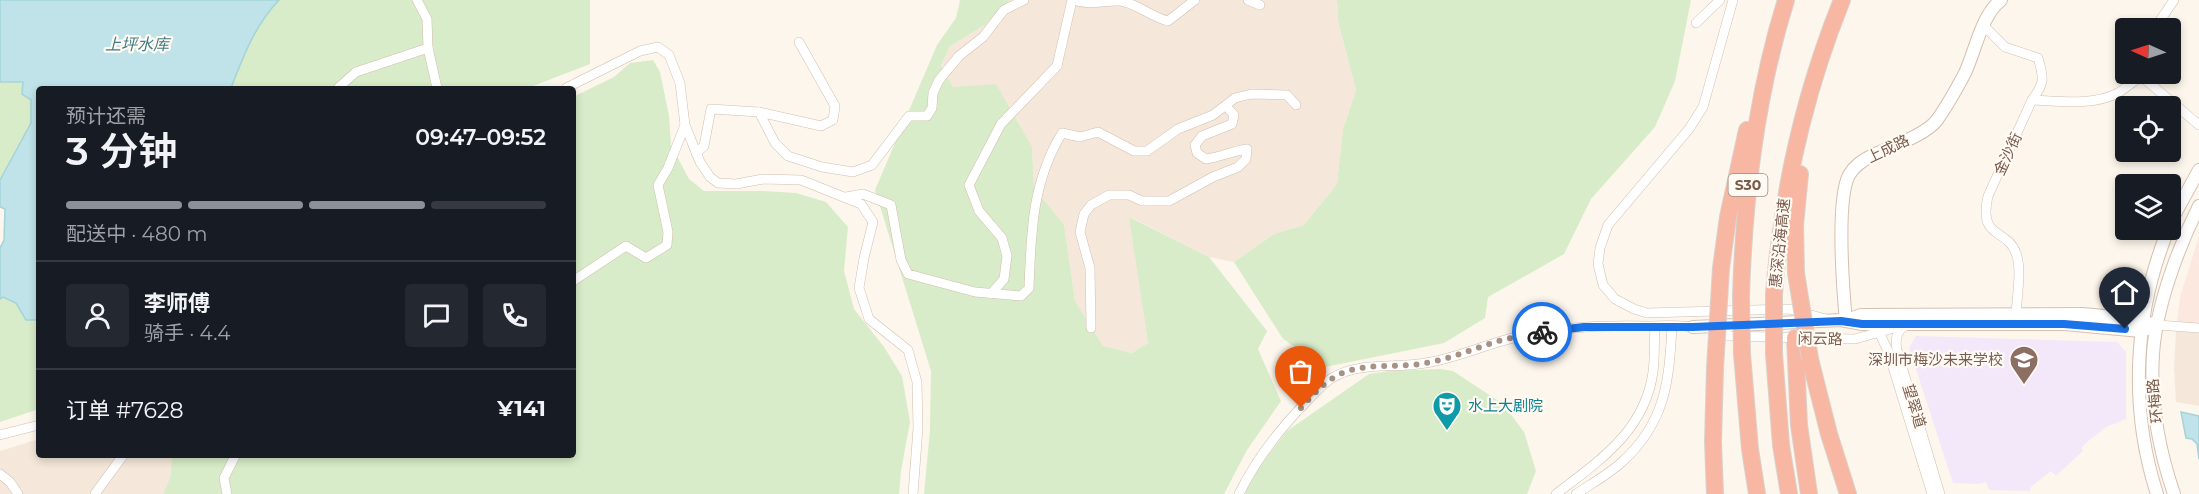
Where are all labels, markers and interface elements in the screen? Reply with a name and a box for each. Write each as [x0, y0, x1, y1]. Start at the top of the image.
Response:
north arrow [2115, 18, 2181, 84]
map controls [2115, 18, 2181, 240]
water label: 上坪水库 [105, 35, 172, 54]
button: locate [2115, 96, 2181, 162]
text: 预计还需 [66, 104, 146, 128]
text: 09:47–09:52 [415, 124, 546, 151]
text: 3 分钟 [66, 127, 177, 175]
street label: 金沙街 [1989, 129, 2026, 178]
street label: 上成路 [1863, 130, 1912, 167]
road number: S30 [1728, 174, 1768, 196]
button: layers [2115, 174, 2181, 240]
street label: 惠深沿海高速 [1765, 197, 1794, 289]
text: 配送中 · 480 m [66, 222, 207, 246]
pin [2099, 267, 2150, 329]
icon: home [2108, 276, 2141, 309]
button: person [66, 284, 129, 347]
button: chat [405, 284, 468, 347]
button: phone [483, 284, 546, 347]
text: 李师傅 [144, 290, 210, 317]
courier [1512, 302, 1572, 362]
icon: bike [1526, 316, 1559, 349]
text: 骑手 · 4.4 [144, 321, 230, 345]
street label: 闲云路 [1797, 329, 1843, 348]
school or university icon: 深圳市梅沙未来学校 [2008, 344, 2040, 386]
pin [1275, 346, 1326, 408]
place label: 深圳市梅沙未来学校 [1868, 350, 2003, 369]
icon: bag [1284, 355, 1317, 388]
street label: 环梅路 [2143, 378, 2166, 424]
street label: 望翠道 [1899, 382, 1930, 430]
theatre icon: 水上大剧院 [1431, 390, 1463, 432]
text: ¥141 [497, 395, 546, 422]
place label: 水上大剧院 [1468, 396, 1543, 415]
text: 订单 #7628 [66, 397, 184, 424]

